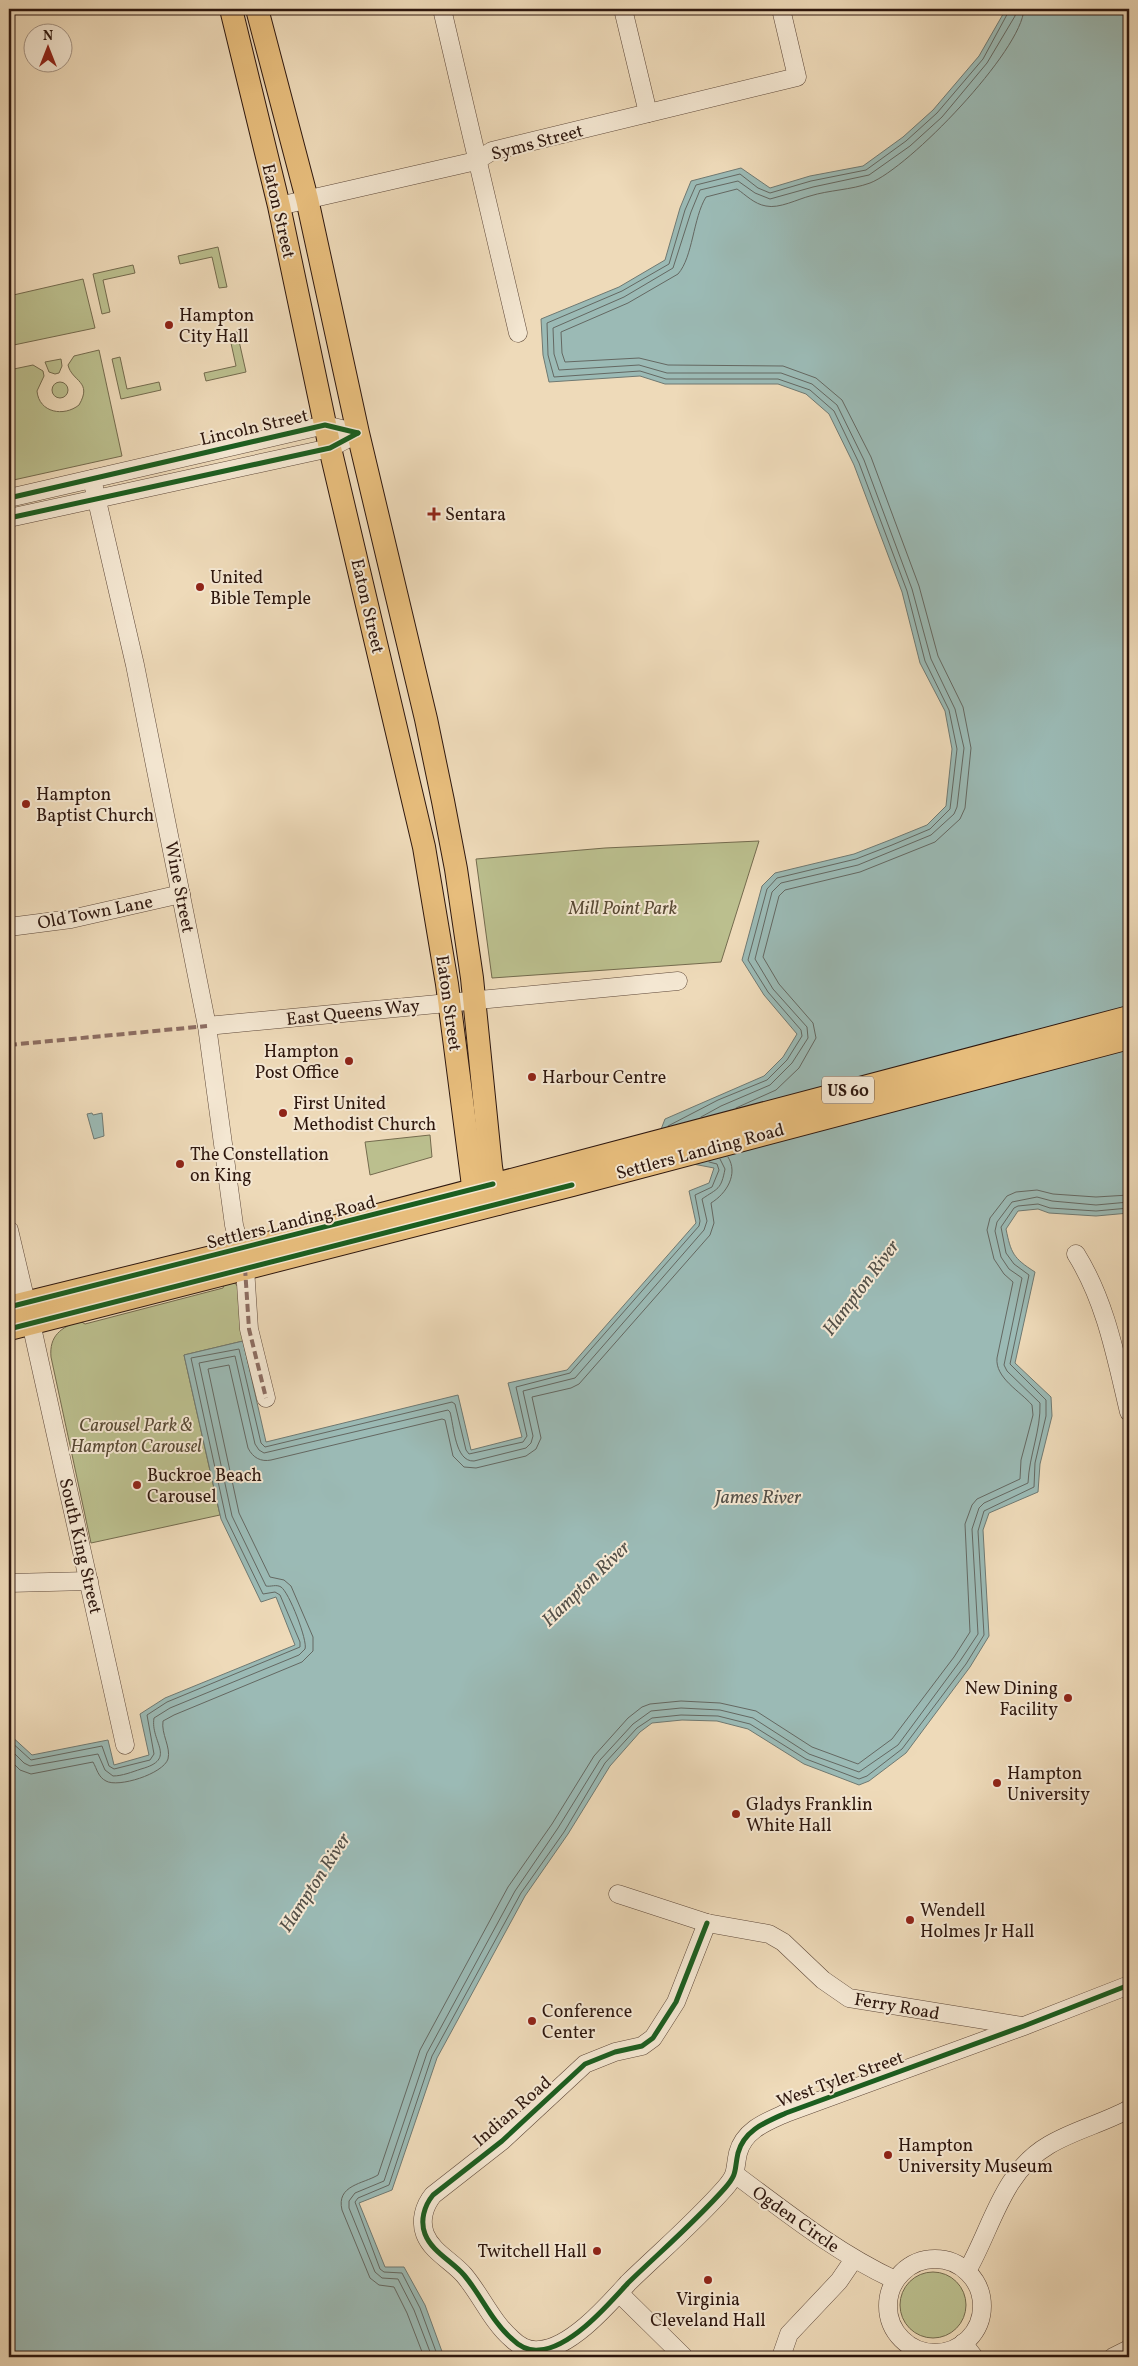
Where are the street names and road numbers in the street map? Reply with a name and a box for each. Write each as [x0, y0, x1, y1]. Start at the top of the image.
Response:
street label: Syms Street [489, 119, 586, 168]
street label: Eaton Street [254, 161, 301, 261]
street label: Lincoln Street [198, 404, 311, 453]
street label: Eaton Street [343, 556, 390, 656]
street label: Wine Street [157, 839, 200, 935]
street label: Old Town Lane [35, 890, 155, 937]
street label: Eaton Street [428, 954, 467, 1053]
street label: East Queens Way [285, 994, 421, 1033]
road number: US 60 [822, 1076, 874, 1104]
street label: Settlers Landing Road [613, 1118, 787, 1187]
street label: Settlers Landing Road [204, 1190, 378, 1257]
street label: South King Street [52, 1476, 107, 1617]
street label: Ferry Road [852, 1988, 941, 2027]
street label: West Tyler Street [773, 2046, 908, 2115]
street label: Indian Road [468, 2071, 558, 2153]
street label: Ogden Circle [746, 2181, 844, 2260]

